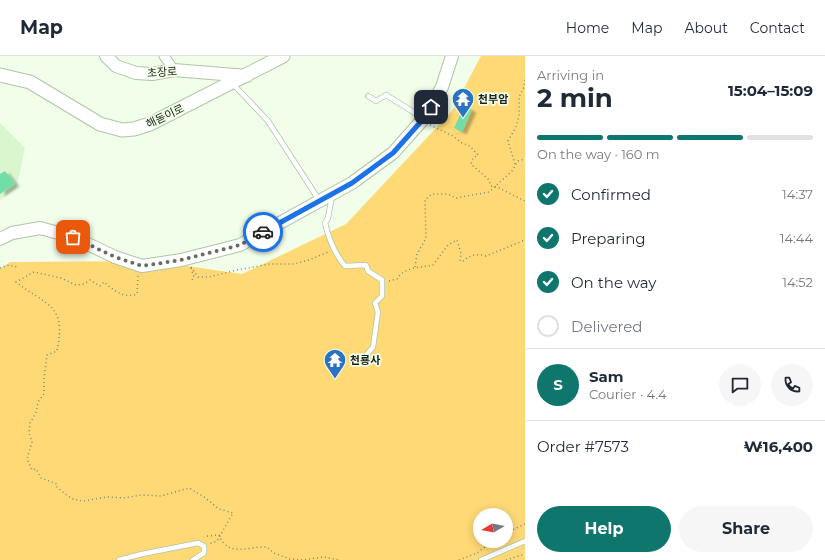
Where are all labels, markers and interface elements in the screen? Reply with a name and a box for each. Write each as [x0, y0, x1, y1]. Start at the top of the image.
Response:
text: Map [20, 16, 63, 39]
text: Home [566, 19, 609, 37]
text: Map [631, 19, 662, 37]
text: About [684, 19, 728, 37]
text: Contact [750, 19, 805, 37]
street label: 초장로 [146, 64, 178, 80]
text: Arriving in [537, 67, 604, 83]
text: 15:04–15:09 [728, 81, 813, 100]
text: 2 min [537, 82, 613, 114]
temple icon: 천부암 [450, 86, 476, 119]
pin [414, 90, 448, 124]
place label: 천부암 [478, 92, 508, 106]
icon: home [420, 96, 442, 118]
street label: 해돋이로 [144, 101, 186, 131]
text: On the way · 160 m [537, 146, 660, 162]
icon: check [537, 183, 559, 205]
text: Confirmed [571, 185, 651, 204]
text: 14:37 [782, 186, 813, 202]
courier [243, 212, 283, 252]
pin [56, 220, 90, 254]
icon: car [252, 221, 274, 243]
icon: bag [62, 226, 84, 248]
icon: check [537, 227, 559, 249]
text: Preparing [571, 229, 646, 248]
text: 14:44 [780, 230, 813, 246]
icon: check [537, 271, 559, 293]
text: On the way [571, 273, 656, 292]
text: 14:52 [782, 274, 813, 290]
text: Delivered [571, 317, 643, 336]
temple icon: 천룡사 [322, 347, 348, 380]
place label: 천룡사 [350, 353, 380, 367]
button: chat [719, 364, 761, 406]
button: phone [771, 364, 813, 406]
text: Sam [589, 367, 624, 386]
text: S [553, 375, 563, 394]
text: Courier · 4.4 [589, 386, 667, 402]
text: Order #7573 [537, 437, 629, 456]
text: ₩16,400 [744, 437, 813, 456]
button: Help [537, 506, 671, 552]
button: Share [679, 506, 813, 552]
north arrow [473, 508, 513, 548]
map controls [473, 508, 513, 548]

